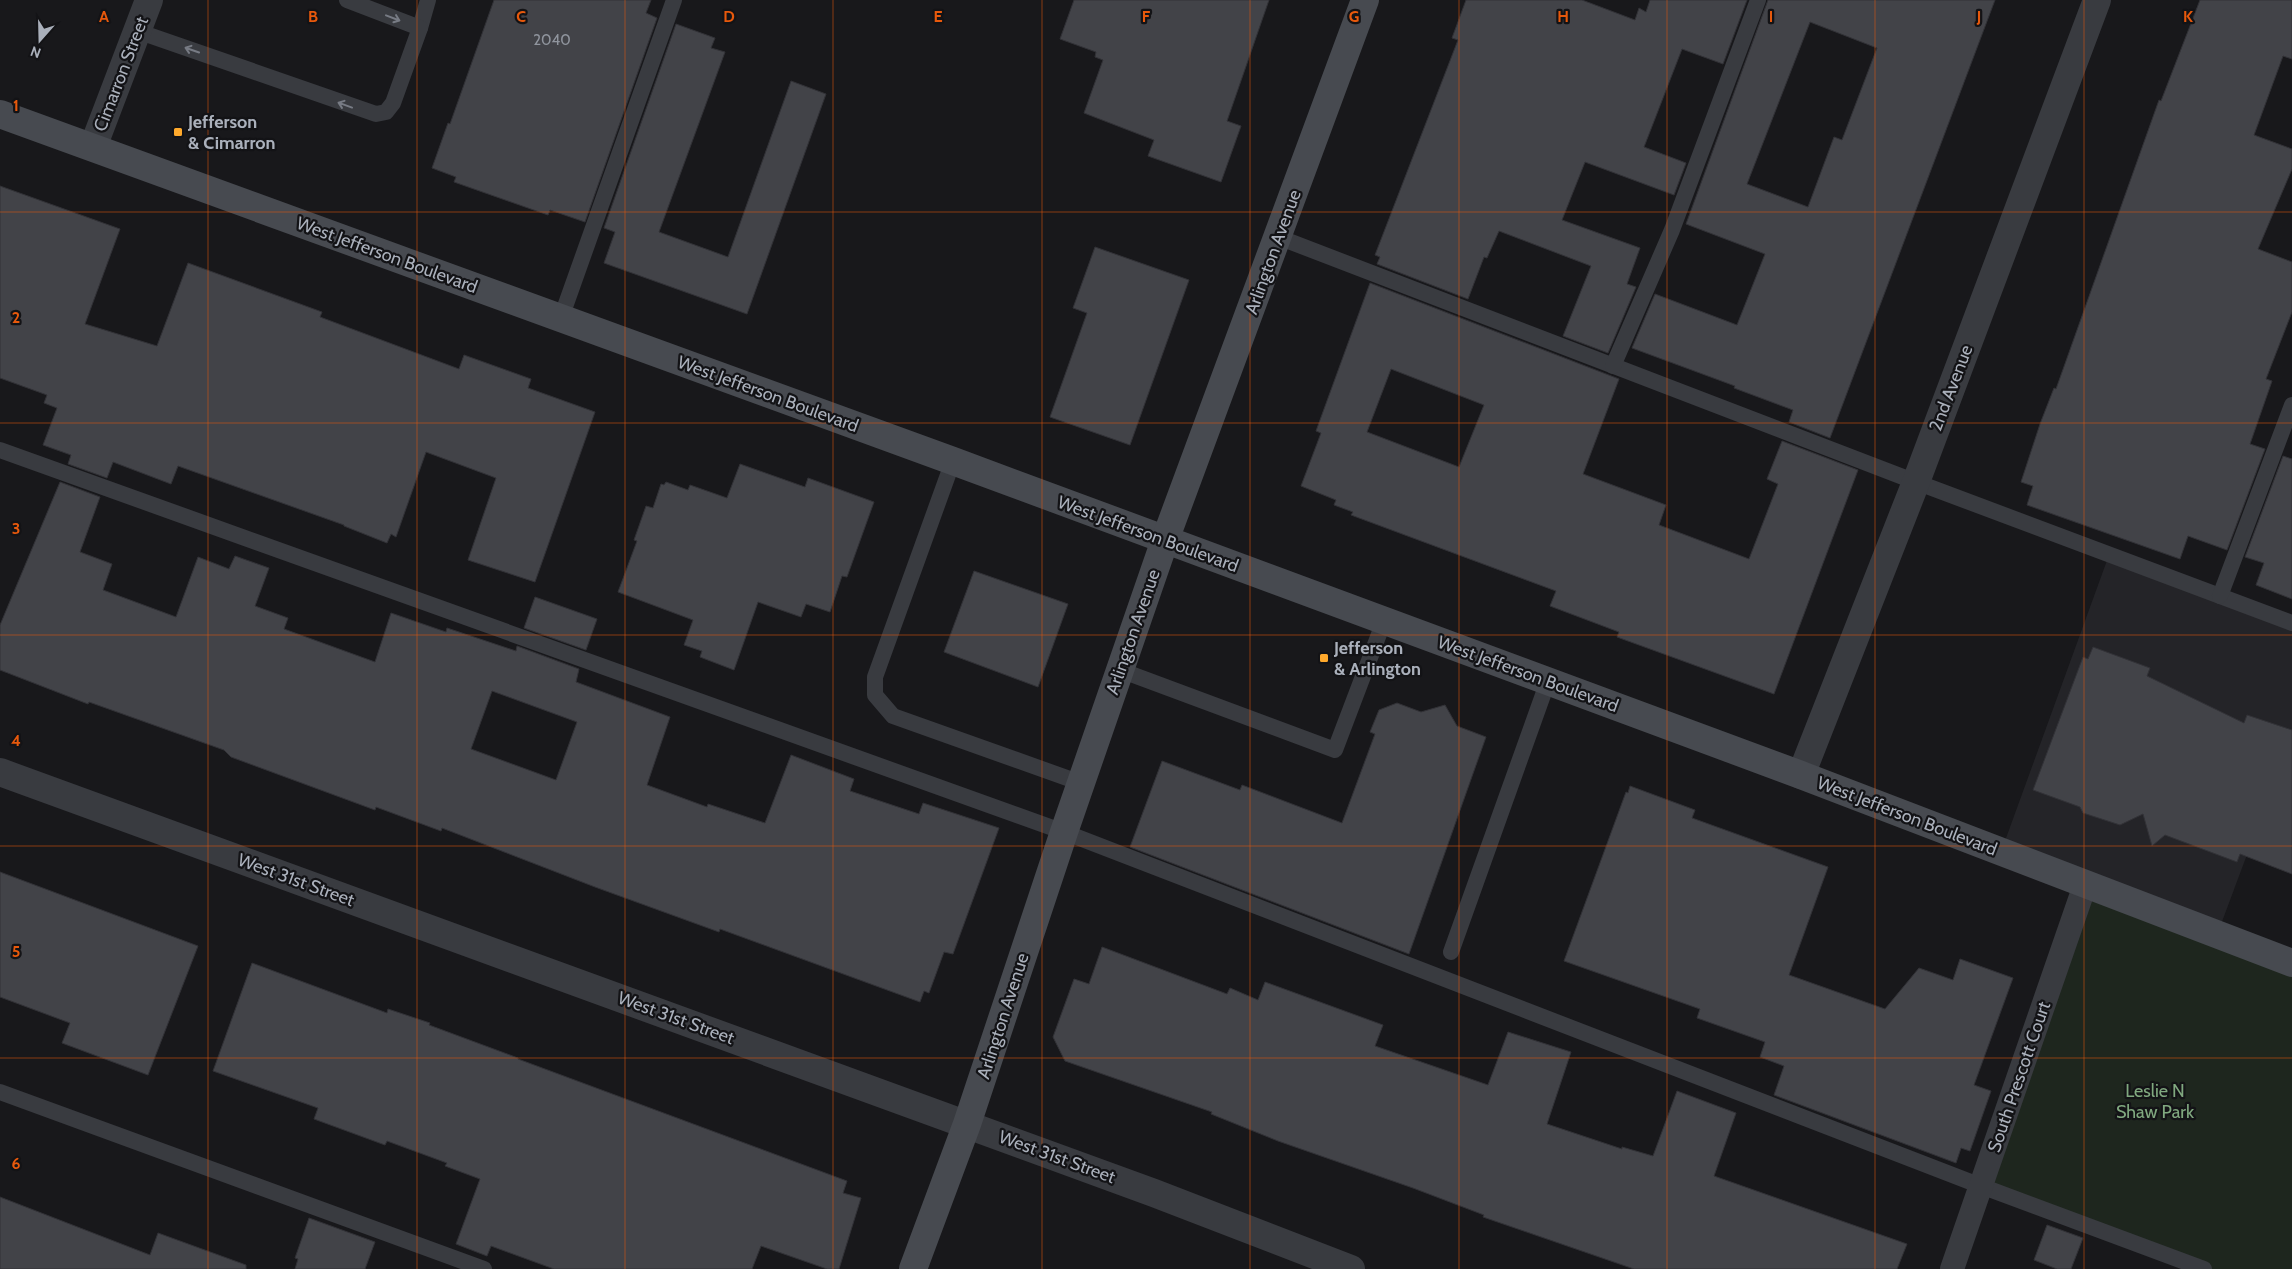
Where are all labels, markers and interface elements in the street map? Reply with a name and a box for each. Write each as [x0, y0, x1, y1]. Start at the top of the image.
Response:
text: A [99, 7, 109, 26]
text: B [308, 7, 318, 26]
text: C [516, 7, 526, 26]
text: D [723, 7, 735, 26]
text: E [933, 7, 943, 26]
text: F [1142, 7, 1151, 26]
text: G [1349, 7, 1359, 26]
text: H [1557, 7, 1569, 26]
text: I [1769, 7, 1773, 26]
text: J [1976, 7, 1981, 26]
text: K [2183, 7, 2193, 26]
street label: Cimarron Street [89, 13, 153, 135]
one-way arrow [385, 13, 400, 23]
north arrow [15, 15, 65, 65]
house number: 2040 [533, 31, 571, 49]
text: N [28, 42, 43, 62]
one-way arrow [185, 45, 200, 54]
text: 1 [13, 96, 19, 115]
one-way arrow [338, 100, 353, 109]
place label: Jefferson & Cimarron [187, 111, 276, 154]
marker: Jefferson & Cimarron [172, 126, 184, 138]
street label: Arlington Avenue [1240, 187, 1306, 317]
street label: West Jefferson Boulevard [294, 212, 480, 298]
text: 2 [12, 308, 20, 327]
street label: 2nd Avenue [1924, 342, 1978, 434]
street label: West Jefferson Boulevard [675, 351, 861, 437]
street label: West Jefferson Boulevard [1055, 491, 1241, 577]
text: 3 [12, 519, 20, 538]
street label: Arlington Avenue [1101, 567, 1165, 697]
street label: West Jefferson Boulevard [1435, 631, 1621, 717]
place label: Jefferson & Arlington [1333, 637, 1421, 680]
marker: Jefferson & Arlington [1318, 652, 1330, 664]
text: 4 [11, 731, 21, 750]
street label: West Jefferson Boulevard [1814, 772, 2000, 860]
street label: West 31st Street [235, 849, 357, 911]
text: 5 [12, 942, 20, 961]
street label: Arlington Avenue [972, 950, 1034, 1082]
street label: West 31st Street [615, 987, 737, 1049]
street label: South Prescott Court [1983, 999, 2055, 1155]
park label: Leslie N Shaw Park [2116, 1080, 2195, 1123]
street label: West 31st Street [996, 1126, 1118, 1188]
text: 6 [12, 1154, 21, 1173]

